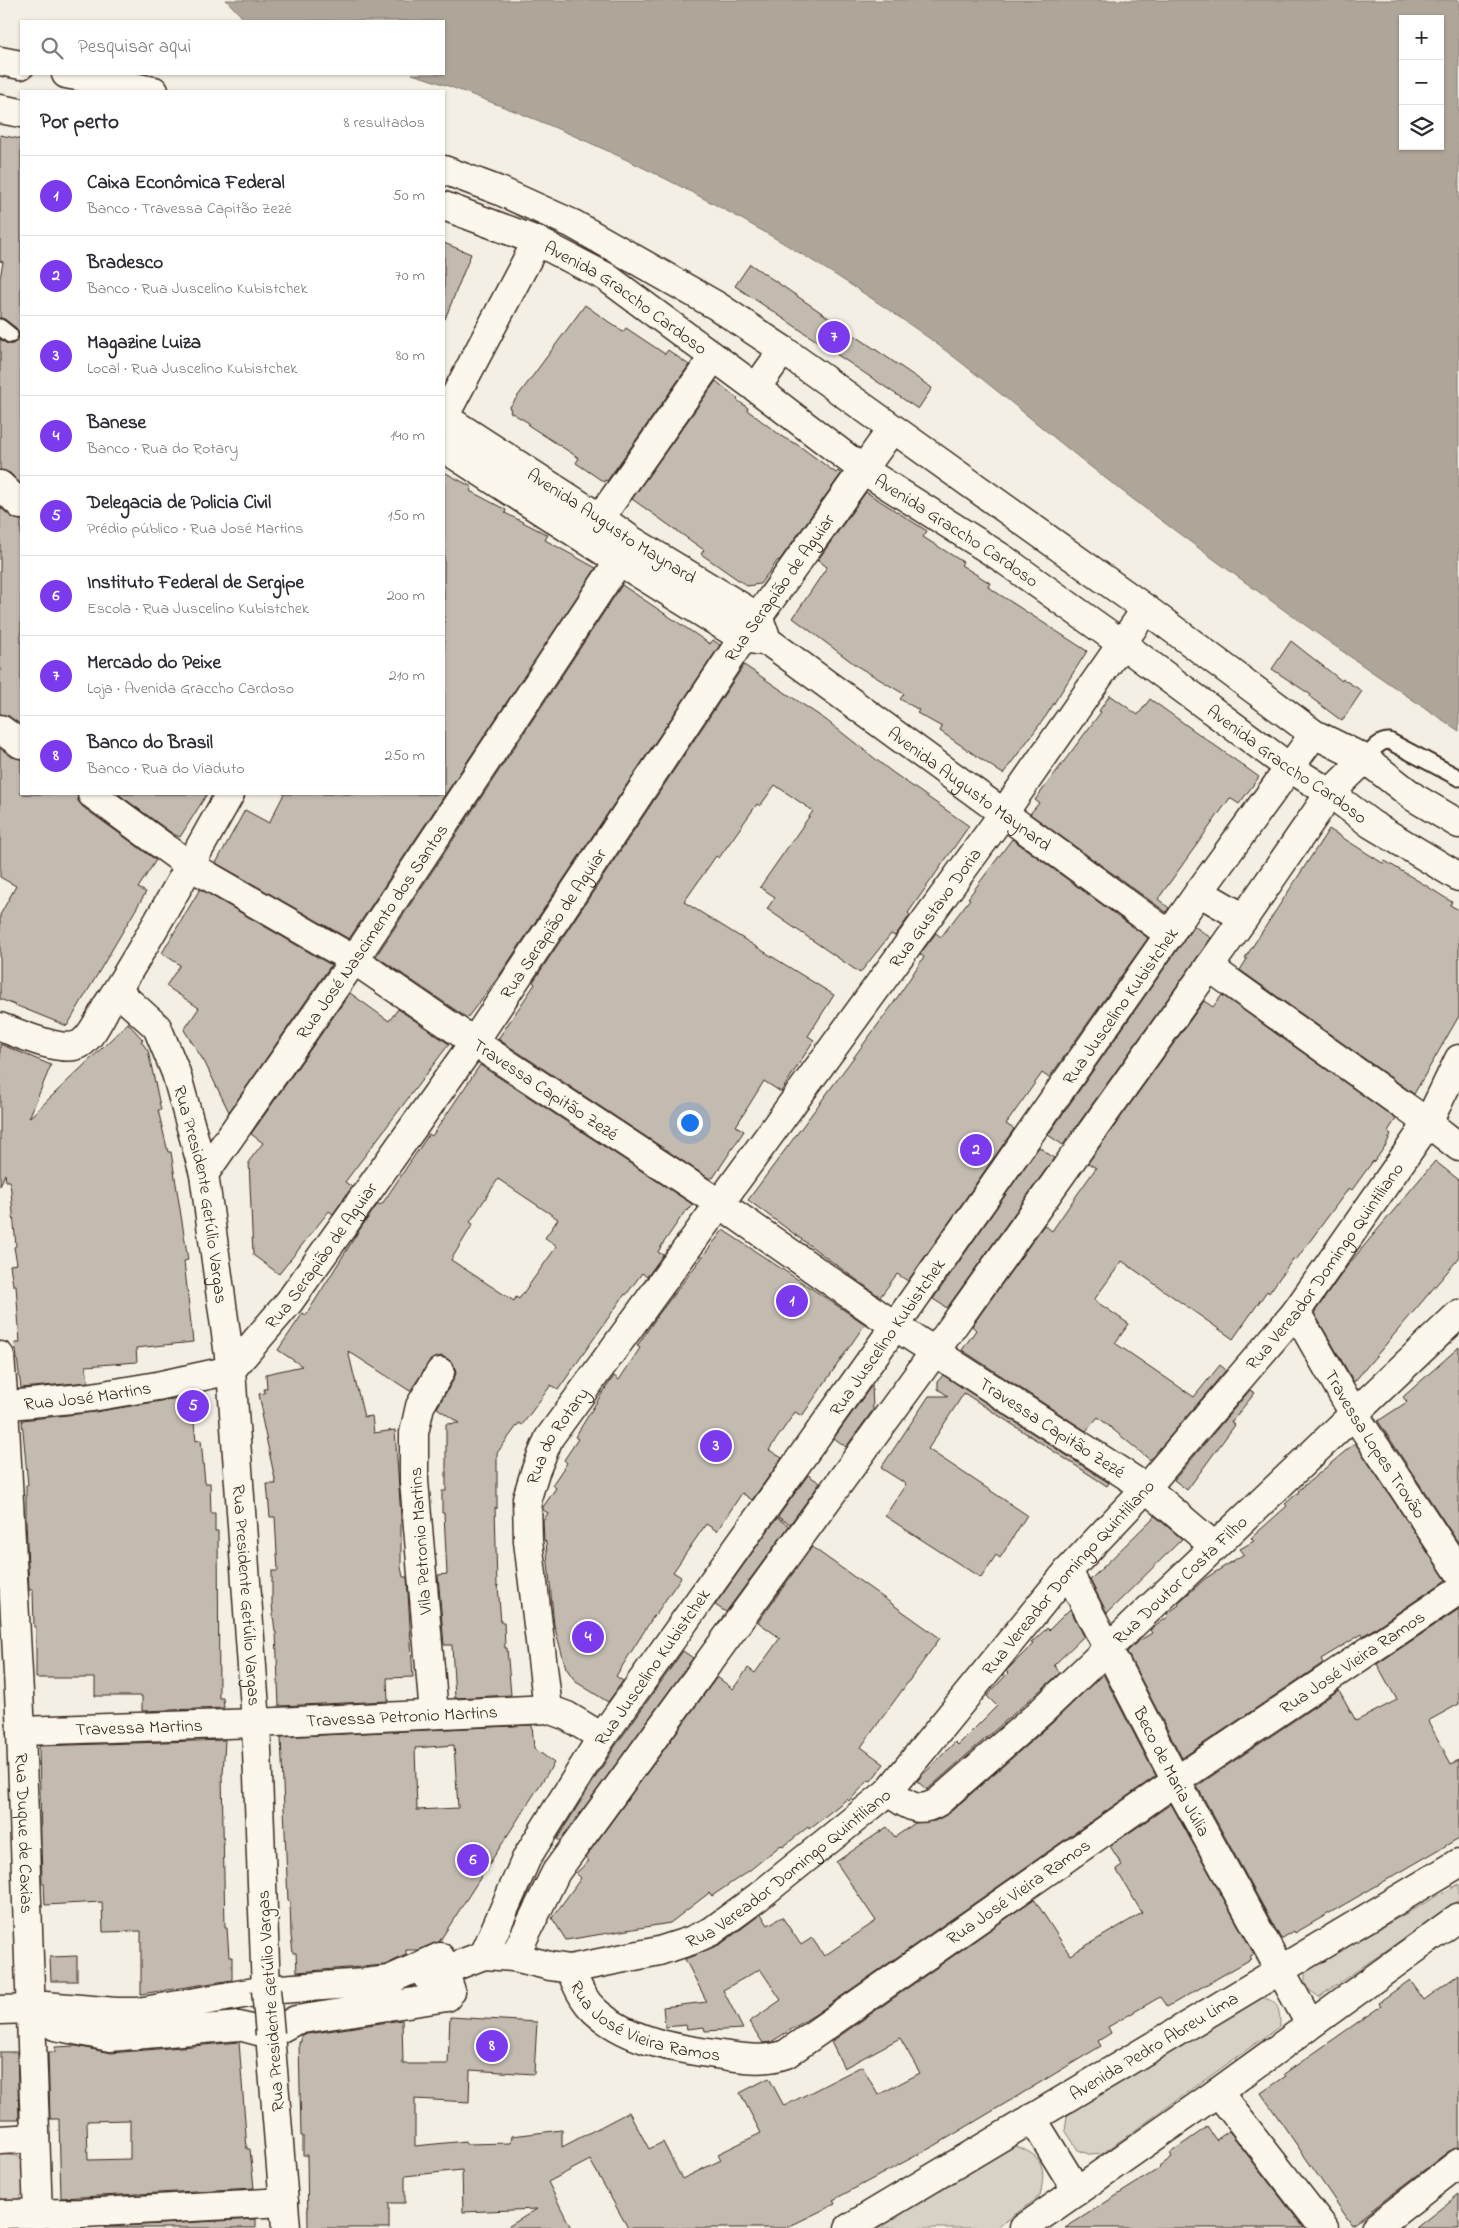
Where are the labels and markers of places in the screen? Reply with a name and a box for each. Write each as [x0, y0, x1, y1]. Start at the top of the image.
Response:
pin: 7 [818, 318, 850, 356]
pin: 2 [960, 1131, 992, 1169]
pin: 1 [776, 1282, 808, 1320]
pin: 5 [177, 1387, 209, 1425]
pin: 3 [700, 1427, 732, 1465]
pin: 4 [572, 1618, 604, 1656]
pin: 6 [457, 1841, 489, 1879]
pin: 8 [476, 2027, 508, 2065]

